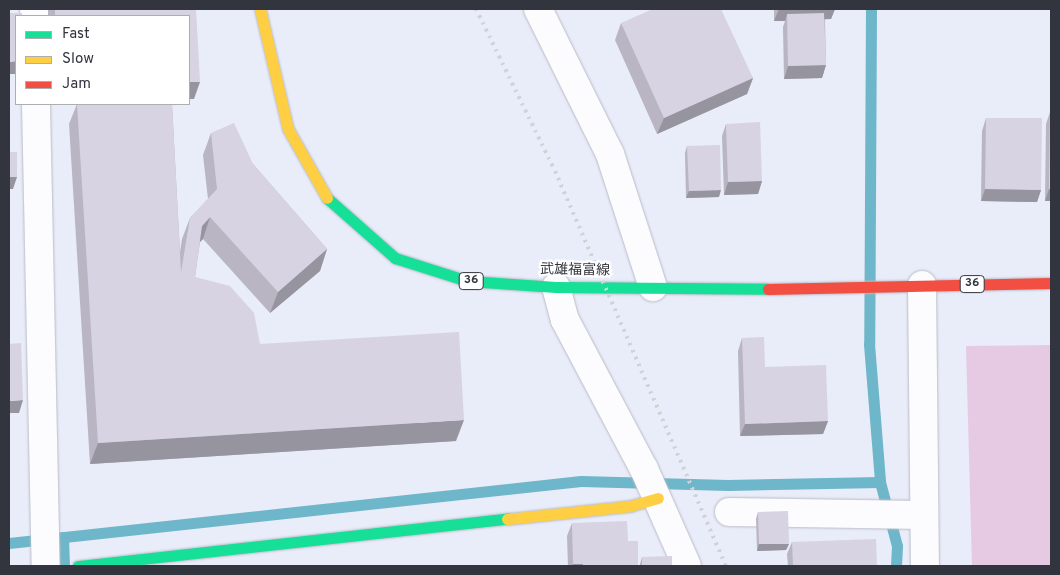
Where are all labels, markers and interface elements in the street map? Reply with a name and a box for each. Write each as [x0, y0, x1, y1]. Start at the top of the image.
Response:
legend [15, 15, 190, 105]
text: Fast [62, 25, 90, 44]
text: Slow [62, 50, 94, 69]
text: Jam [62, 75, 91, 94]
street label: 武雄福富線 [540, 262, 610, 280]
road number: 36 [458, 272, 484, 290]
road number: 36 [960, 274, 984, 294]

